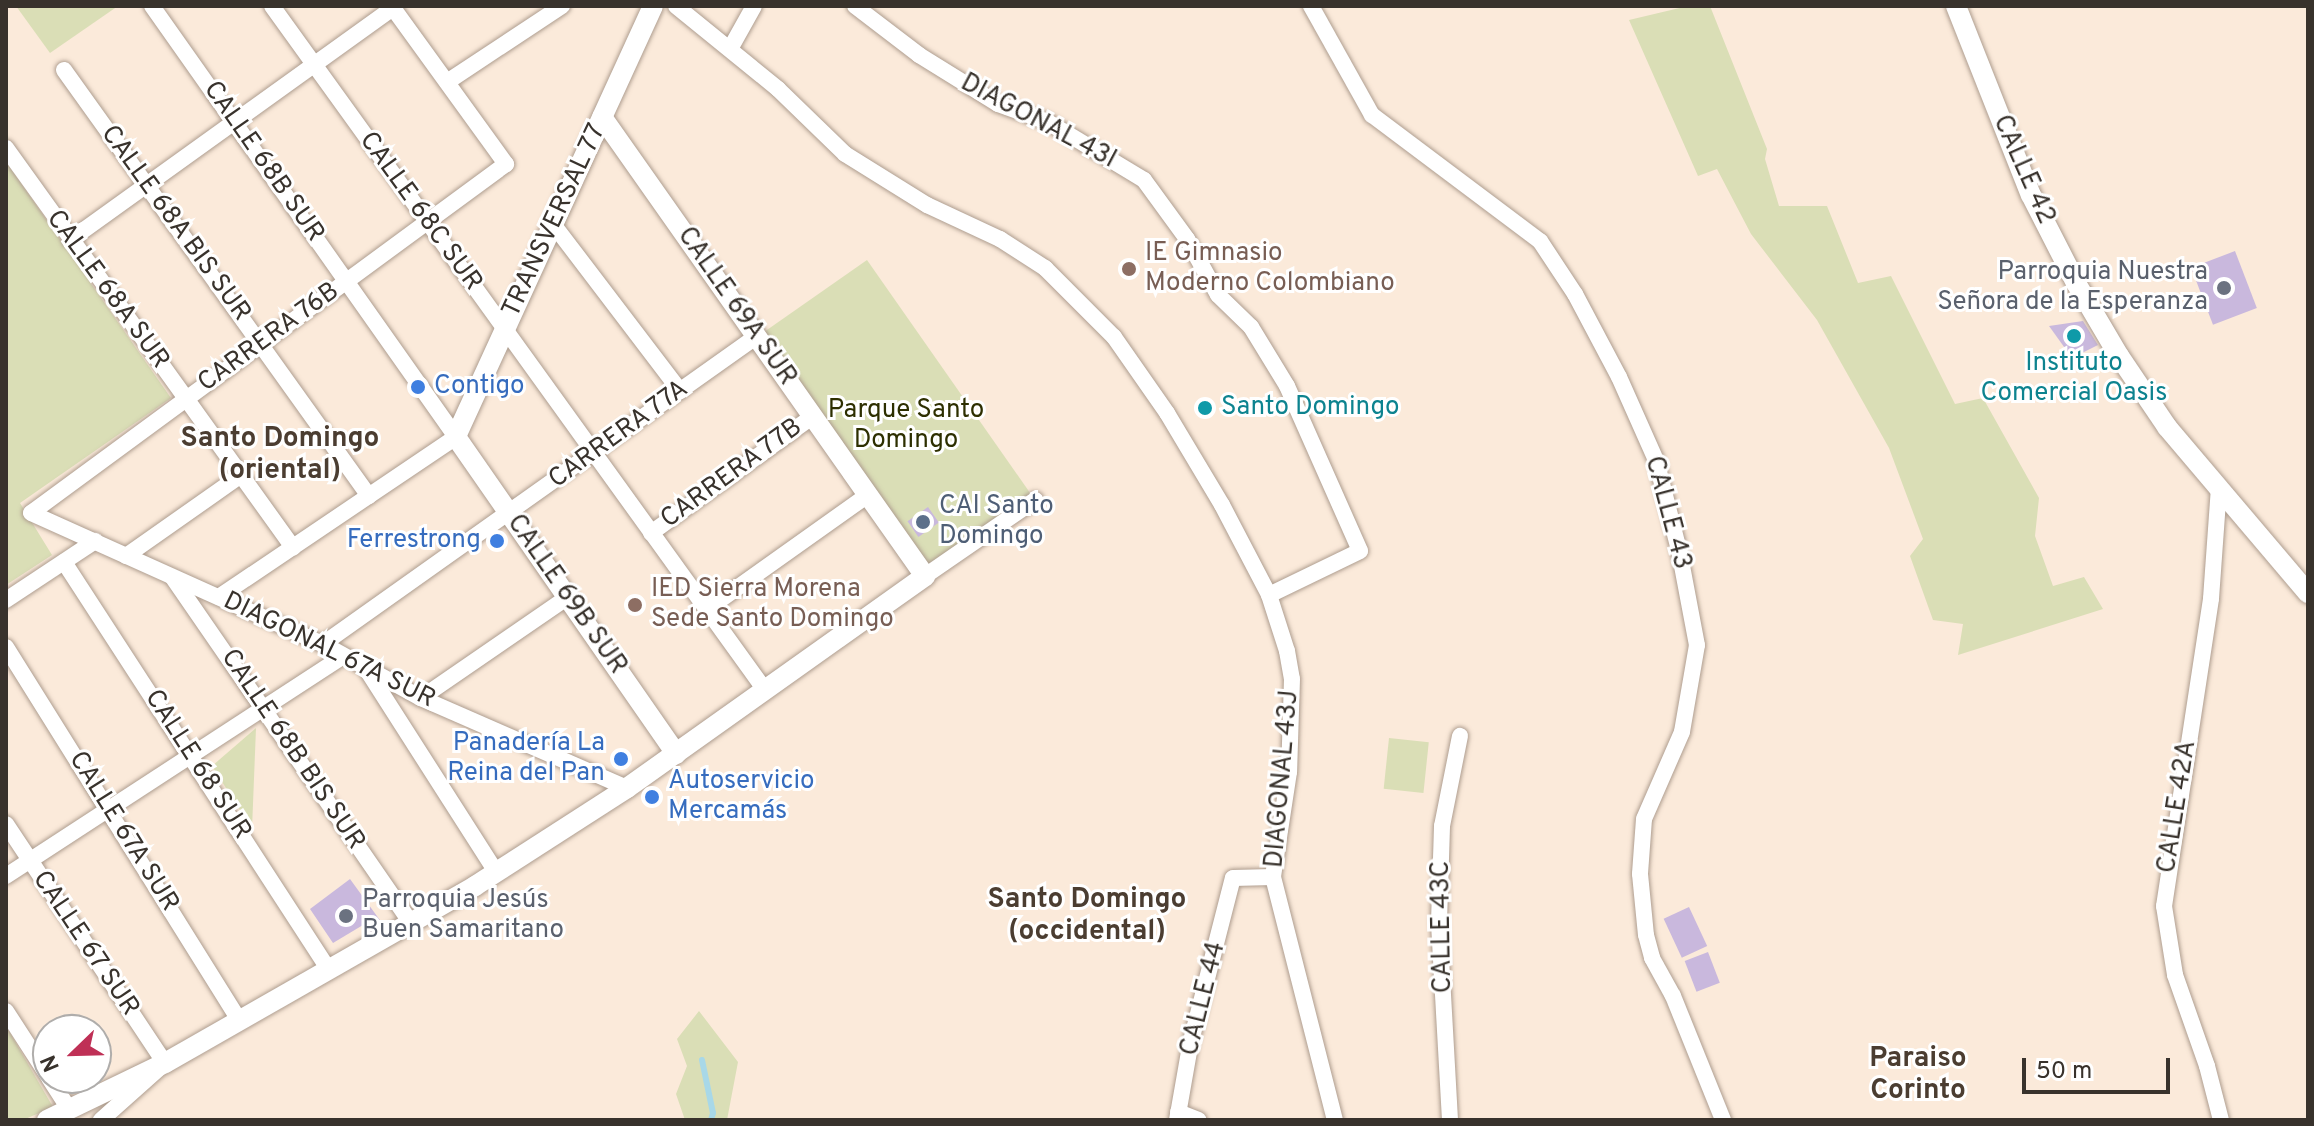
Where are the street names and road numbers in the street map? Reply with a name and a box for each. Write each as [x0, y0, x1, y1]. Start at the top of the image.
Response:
street label: DIAGONAL 43I [955, 68, 1121, 176]
street label: CALLE 68B SUR [196, 75, 330, 249]
street label: CALLE 42 [1985, 111, 2061, 229]
street label: CALLE 68A BIS SUR [93, 119, 257, 329]
street label: TRANSVERSAL 77 [496, 119, 614, 323]
street label: CALLE 68C SUR [352, 126, 488, 298]
street label: CALLE 68A SUR [39, 204, 175, 376]
street label: CALLE 69A SUR [669, 221, 803, 393]
street label: CARRERA 76B [192, 276, 346, 400]
street label: CARRERA 77A [542, 373, 696, 497]
street label: CARRERA 77B [655, 412, 809, 536]
street label: CALLE 43 [1637, 453, 1697, 573]
street label: CALLE 69B SUR [499, 509, 633, 681]
street label: DIAGONAL 67A SUR [217, 586, 441, 716]
street label: CALLE 68B BIS SUR [213, 644, 371, 856]
street label: CALLE 68 SUR [137, 684, 257, 846]
street label: DIAGONAL 43J [1260, 688, 1306, 870]
street label: CALLE 42A [2152, 738, 2204, 876]
street label: CALLE 67A SUR [61, 746, 185, 918]
street label: CALLE 43C [1426, 860, 1460, 994]
street label: CALLE 67 SUR [25, 865, 145, 1023]
street label: CALLE 44 [1175, 939, 1233, 1059]

